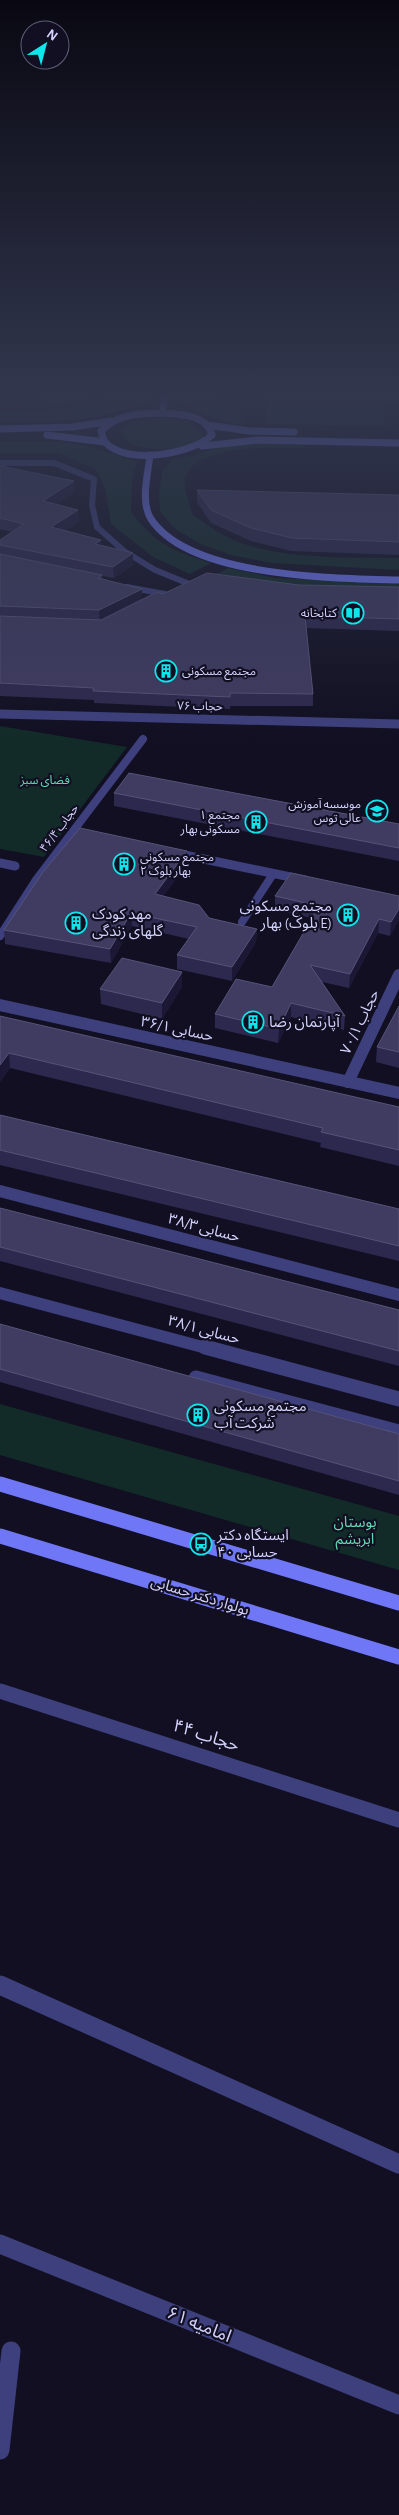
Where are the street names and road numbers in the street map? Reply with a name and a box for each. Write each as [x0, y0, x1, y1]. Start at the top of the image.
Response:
street label: حجاب ۷۶ [177, 700, 223, 714]
street label: حجاب ۴۶/۴ [37, 802, 82, 855]
street label: حجاب ۷۰/۱ [338, 987, 383, 1057]
street label: حسابی ۳۶/۱ [139, 1014, 215, 1045]
street label: حسابی ۳۸/۳ [166, 1211, 242, 1246]
street label: حسابی ۳۸/۱ [166, 1313, 242, 1348]
street label: بولوار دکتر حسابی [149, 1574, 251, 1619]
street label: حجاب ۴۴ [171, 1717, 241, 1755]
street label: امامیه ۶۱ [164, 2304, 234, 2346]

